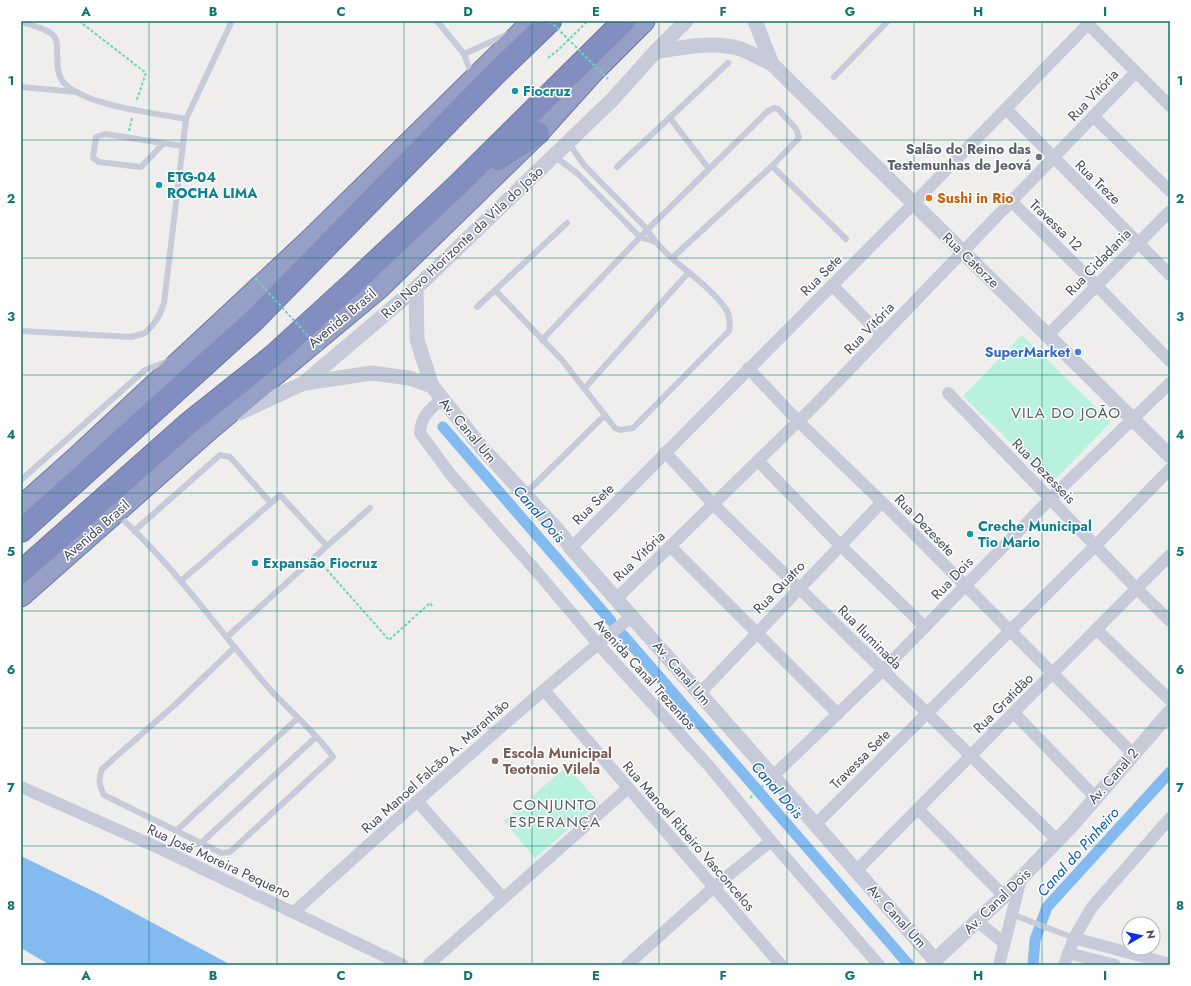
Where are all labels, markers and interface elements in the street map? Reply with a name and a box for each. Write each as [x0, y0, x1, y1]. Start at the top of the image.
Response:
text: A [80, 2, 91, 21]
text: B [209, 2, 218, 21]
text: C [336, 2, 346, 21]
text: D [463, 2, 473, 21]
text: E [592, 2, 600, 21]
text: F [719, 2, 727, 21]
text: G [845, 2, 856, 21]
text: H [973, 2, 983, 21]
text: I [1103, 2, 1107, 21]
street label: Rua Vitória [1063, 65, 1123, 125]
text: 1 [8, 71, 14, 90]
text: 1 [1177, 71, 1183, 90]
place label: Fiocruz [523, 81, 572, 101]
marker: Fiocruz [510, 86, 520, 96]
place label: Salão do Reino das Testemunhas de Jeová [887, 139, 1032, 175]
marker: Salão do Reino das Testemunhas de Jeová [1034, 152, 1044, 162]
street label: Rua Treze [1071, 155, 1125, 209]
street label: Rua Novo Horizonte da Vila do João [376, 161, 548, 323]
place label: ETG-04 ROCHA LIMA [167, 167, 258, 203]
marker: ETG-04 ROCHA LIMA [154, 180, 164, 190]
place label: Sushi in Rio [937, 188, 1014, 208]
text: 2 [7, 189, 15, 208]
text: 2 [1176, 189, 1184, 208]
marker: Sushi in Rio [924, 193, 934, 203]
street label: Travessa 12 [1025, 195, 1087, 255]
street label: Rua Cidadania [1061, 224, 1135, 300]
street label: Rua Catorze [938, 228, 1004, 292]
street label: Rua Sete [796, 250, 846, 300]
street label: Avenida Brasil [304, 284, 380, 352]
street label: Rua Vitória [839, 298, 899, 358]
text: 3 [7, 307, 15, 326]
text: 3 [1176, 307, 1184, 326]
place label: SuperMarket [985, 342, 1071, 362]
marker: SuperMarket [1073, 347, 1083, 357]
street label: Av. Canal Um [435, 393, 501, 467]
district label: VILA DO JOÃO [1011, 402, 1121, 424]
text: 4 [6, 425, 16, 444]
text: 4 [1175, 425, 1185, 444]
street label: Rua Dezesseis [1008, 434, 1081, 508]
street label: Rua Sete [568, 479, 618, 529]
water label: Canal Dois [508, 481, 570, 548]
street label: Rua Dezesete [890, 489, 960, 561]
street label: Avenida Brasil [58, 495, 134, 565]
place label: Creche Municipal Tio Mario [978, 516, 1092, 552]
street label: Rua Vitória [609, 526, 669, 586]
marker: Creche Municipal Tio Mario [965, 529, 975, 539]
text: 5 [7, 542, 15, 561]
text: 5 [1176, 542, 1184, 561]
street label: Rua Dois [927, 552, 978, 604]
place label: Expansão Fiocruz [263, 553, 378, 573]
street label: Rua Quatro [749, 556, 810, 618]
marker: Expansão Fiocruz [250, 558, 260, 568]
street label: Rua Iluminada [833, 600, 907, 674]
street label: Avenida Canal Trezentos [589, 614, 701, 734]
street label: Av. Canal Um [648, 636, 716, 710]
text: 6 [7, 660, 16, 679]
text: 6 [1176, 660, 1185, 679]
street label: Rua Gratidão [968, 668, 1038, 738]
street label: Rua Manoel Falcão A. Maranhão [357, 694, 513, 838]
street label: Travessa Sete [825, 724, 895, 794]
place label: Escola Municipal Teotonio Vilela [503, 743, 612, 779]
street label: Av. Canal 2 [1083, 744, 1143, 808]
marker: Escola Municipal Teotonio Vilela [490, 756, 500, 766]
street label: Rua Manoel Ribeiro Vasconcelos [618, 757, 760, 916]
water label: Canal Dois [746, 757, 808, 824]
text: 7 [7, 778, 15, 797]
text: 7 [1176, 778, 1184, 797]
district label: CONJUNTO ESPERANÇA [509, 794, 601, 833]
water label: Canal do Pinheiro [1032, 802, 1124, 902]
street label: Rua José Moreira Pequeno [144, 819, 294, 903]
street label: Av. Canal Dois [959, 864, 1035, 938]
street label: Av. Canal Um [863, 880, 931, 952]
text: 8 [7, 896, 15, 915]
text: 8 [1176, 896, 1184, 915]
north arrow [1121, 916, 1161, 956]
text: N [1142, 929, 1159, 940]
text: A [80, 966, 91, 985]
text: B [209, 966, 218, 985]
text: C [336, 966, 346, 985]
text: D [463, 966, 473, 985]
text: E [592, 966, 600, 985]
text: F [719, 966, 727, 985]
text: G [845, 966, 856, 985]
text: H [973, 966, 983, 985]
text: I [1103, 966, 1107, 985]

